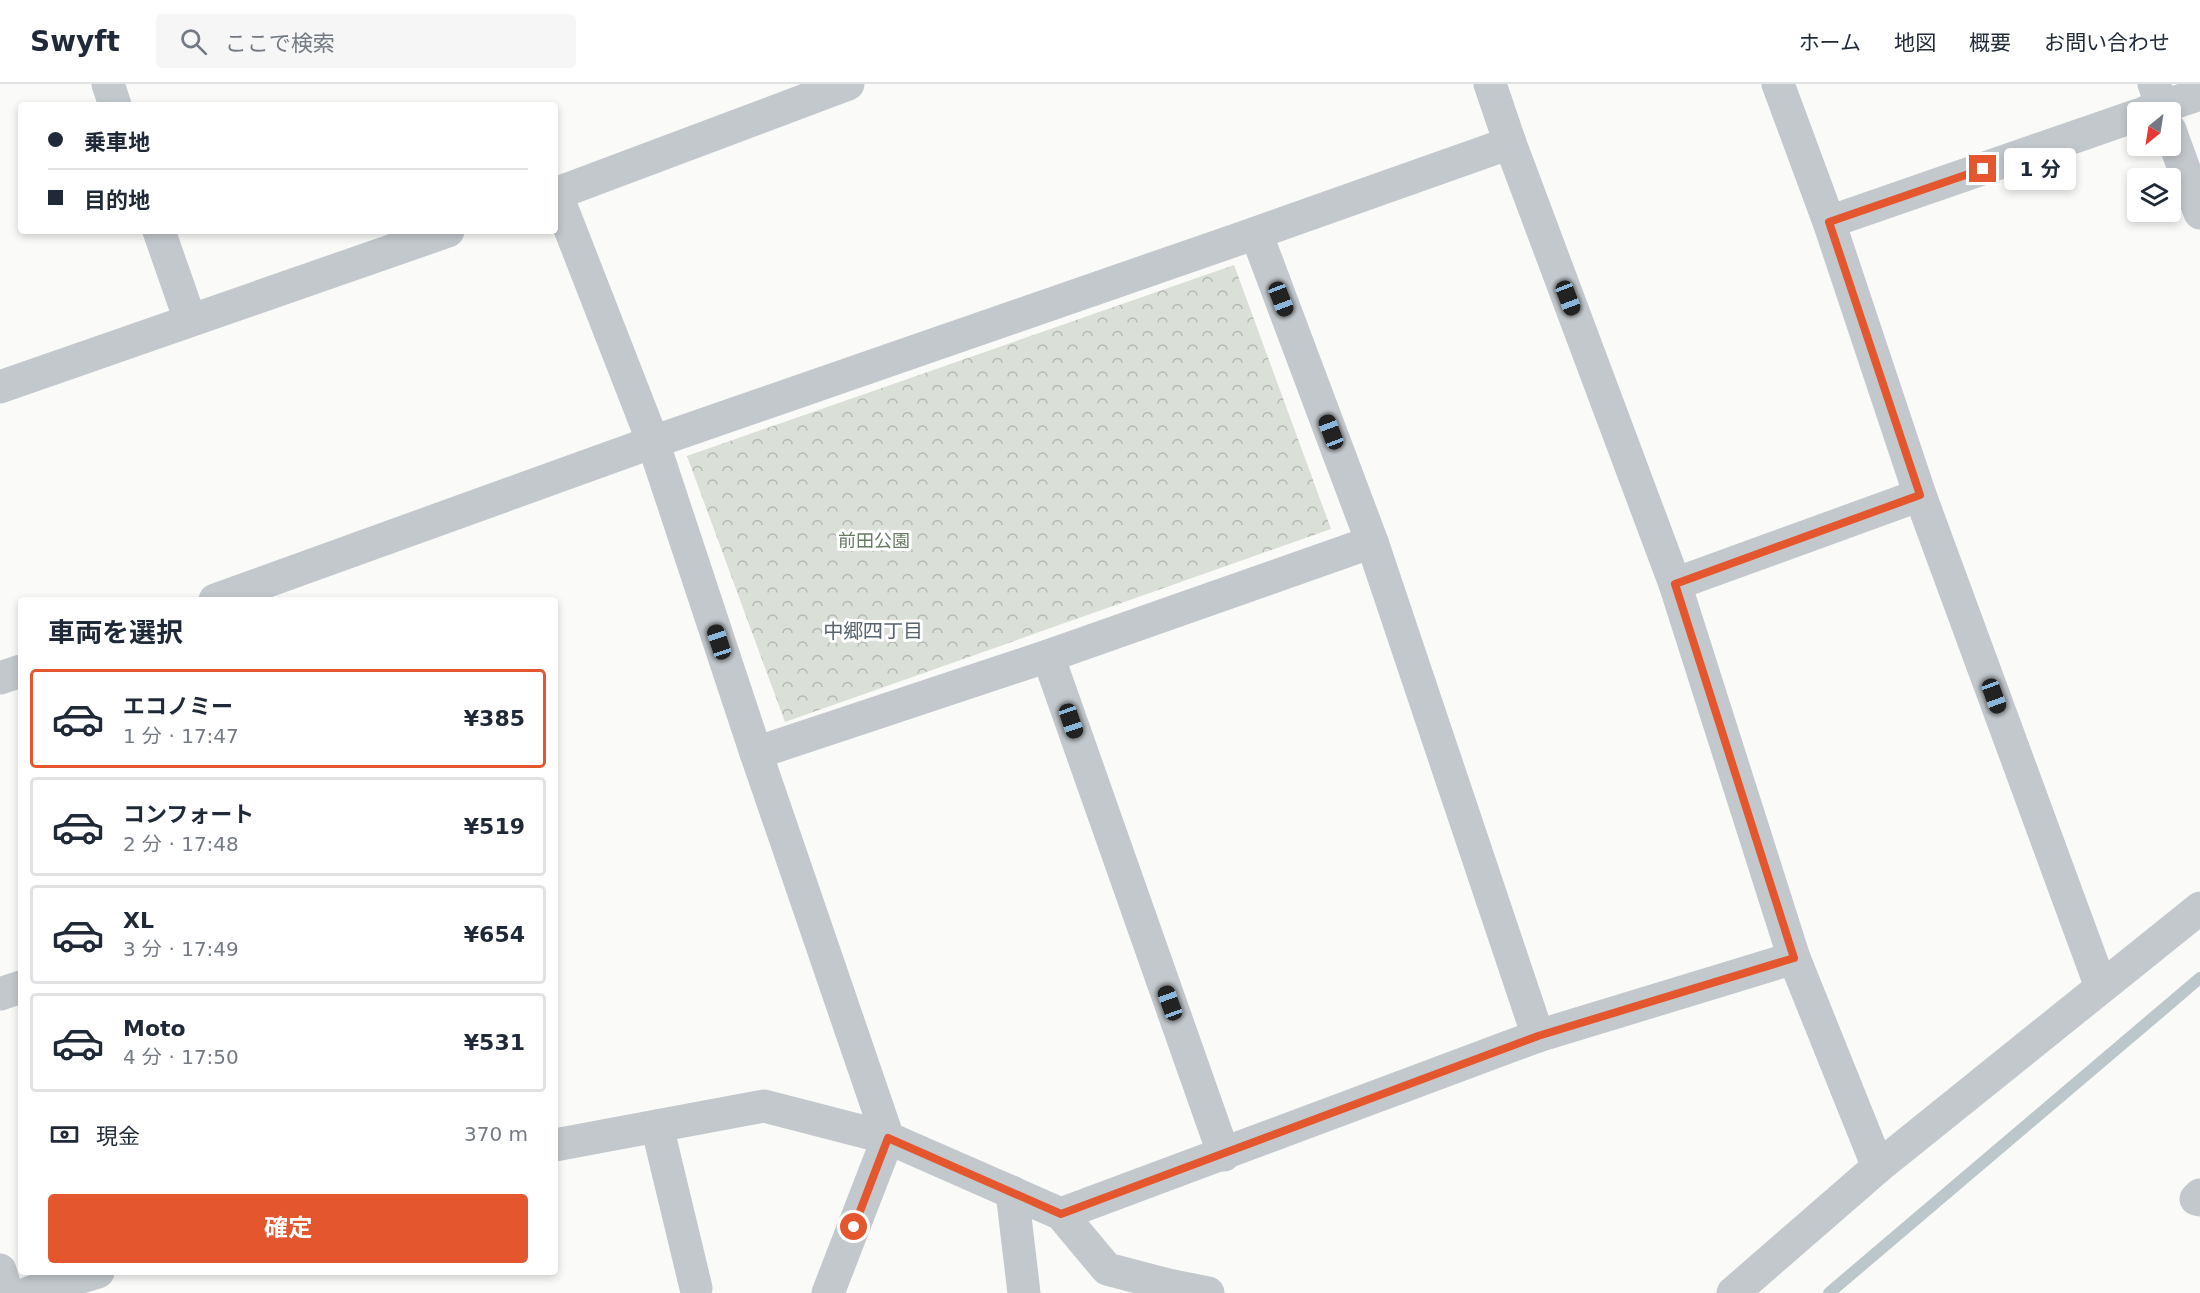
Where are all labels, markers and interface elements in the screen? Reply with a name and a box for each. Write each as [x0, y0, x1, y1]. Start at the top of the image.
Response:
search box [156, 14, 576, 68]
text: Swyft [30, 25, 120, 58]
icon: search [177, 25, 210, 58]
text: ここで検索 [225, 31, 335, 56]
text: ホーム [1799, 31, 1861, 55]
text: 地図 [1894, 31, 1936, 55]
text: 概要 [1969, 31, 2011, 55]
text: お問い合わせ [2044, 31, 2170, 55]
north arrow [2127, 102, 2181, 156]
map controls [2127, 102, 2181, 222]
text: 乗車地 [84, 130, 150, 155]
callout: 1 分 [2004, 148, 2076, 190]
route end [1969, 155, 1996, 182]
text: 1 分 [2020, 157, 2060, 181]
button: layers [2127, 168, 2181, 222]
text: 目的地 [84, 188, 150, 213]
car [1553, 278, 1583, 318]
car [1266, 279, 1296, 319]
car [1316, 412, 1346, 452]
park label: 前田公園 [838, 530, 910, 551]
text: 車両を選択 [48, 617, 183, 648]
district label: 中郷四丁目 [823, 619, 923, 643]
car [705, 622, 733, 662]
car [1979, 676, 2009, 716]
icon: car [51, 692, 105, 746]
text: エコノミー [123, 694, 233, 719]
car [1057, 701, 1085, 741]
text: ¥385 [464, 706, 525, 731]
text: 1 分 · 17:47 [123, 724, 239, 748]
icon: car [51, 800, 105, 854]
text: コンフォート [123, 802, 254, 827]
text: ¥519 [464, 814, 525, 839]
text: 2 分 · 17:48 [123, 832, 239, 856]
icon: car [51, 908, 105, 962]
text: XL [123, 908, 154, 933]
text: ¥654 [464, 922, 525, 947]
text: 3 分 · 17:49 [123, 937, 239, 961]
car [1155, 983, 1185, 1023]
icon: car [51, 1016, 105, 1070]
text: Moto [123, 1016, 186, 1041]
text: ¥531 [464, 1030, 525, 1055]
text: 4 分 · 17:50 [123, 1045, 239, 1069]
icon: cash [48, 1118, 81, 1151]
text: 370 m [464, 1122, 528, 1146]
text: 現金 [96, 1124, 140, 1149]
button: 確定 [48, 1194, 528, 1263]
route start [840, 1213, 867, 1240]

